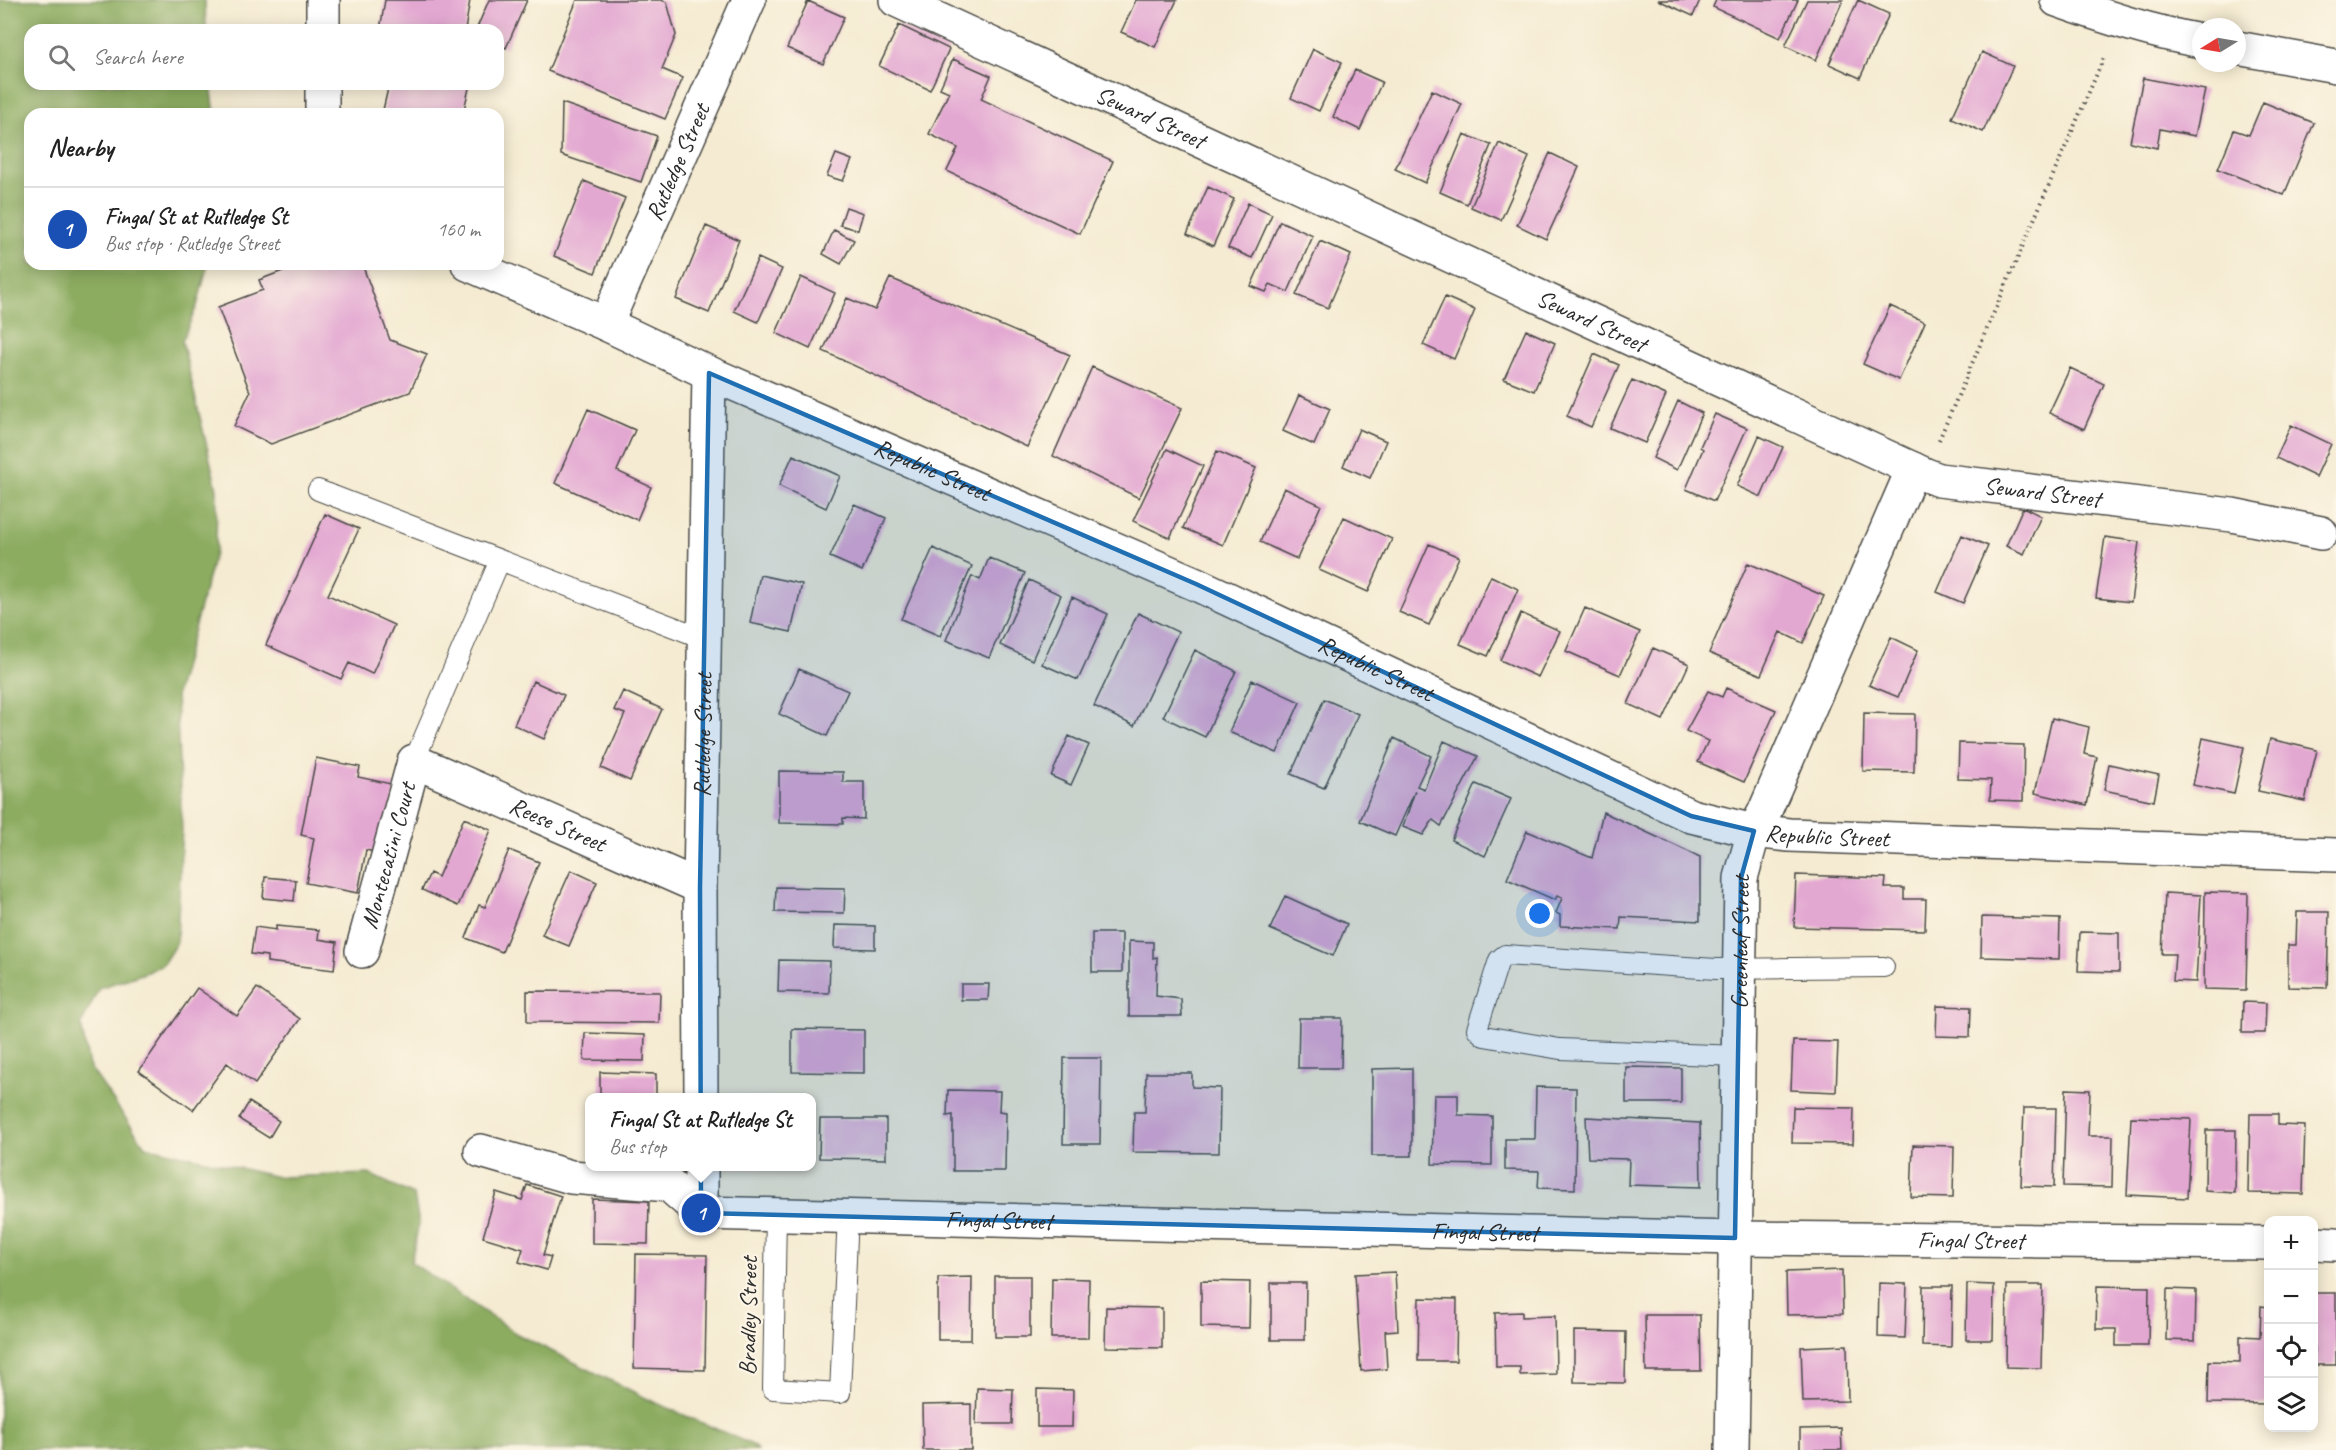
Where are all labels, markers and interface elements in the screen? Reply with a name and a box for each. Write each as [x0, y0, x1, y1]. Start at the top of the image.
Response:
north arrow [2192, 18, 2246, 72]
search box [24, 24, 504, 90]
icon: search [45, 41, 78, 74]
text: Search here [93, 43, 183, 71]
street label: Seward Street [1091, 79, 1213, 157]
street label: Rutledge Street [639, 97, 717, 225]
text: Nearby [48, 131, 113, 164]
text: Fingal St at Rutledge St [105, 203, 288, 231]
text: 1 [63, 217, 72, 242]
text: 160 m [437, 217, 480, 242]
text: Bus stop · Rutledge Street [105, 231, 279, 256]
street label: Seward Street [1532, 283, 1654, 360]
street label: Republic Street [870, 431, 997, 509]
street label: Seward Street [1982, 470, 2105, 515]
street label: Republic Street [1314, 629, 1440, 709]
street label: Rutledge Street [687, 671, 719, 797]
street label: Montecatini Court [354, 777, 423, 932]
street label: Reese Street [505, 790, 612, 859]
street label: Republic Street [1764, 817, 1891, 854]
street label: Greenleaf Street [1724, 873, 1756, 1009]
your location [1525, 899, 1554, 928]
popup [585, 1093, 816, 1171]
text: Fingal St at Rutledge St [609, 1106, 792, 1134]
text: Bus stop [609, 1134, 667, 1159]
pin: 1 [682, 1190, 720, 1236]
street label: Fingal Street [945, 1204, 1056, 1237]
street label: Fingal Street [1431, 1216, 1542, 1248]
map controls [2264, 1216, 2318, 1432]
button: + [2264, 1216, 2318, 1270]
street label: Fingal Street [1917, 1225, 2027, 1256]
street label: Bradley Street [732, 1254, 764, 1376]
button: − [2264, 1270, 2318, 1324]
button: locate [2264, 1324, 2318, 1378]
button: layers [2264, 1378, 2318, 1432]

